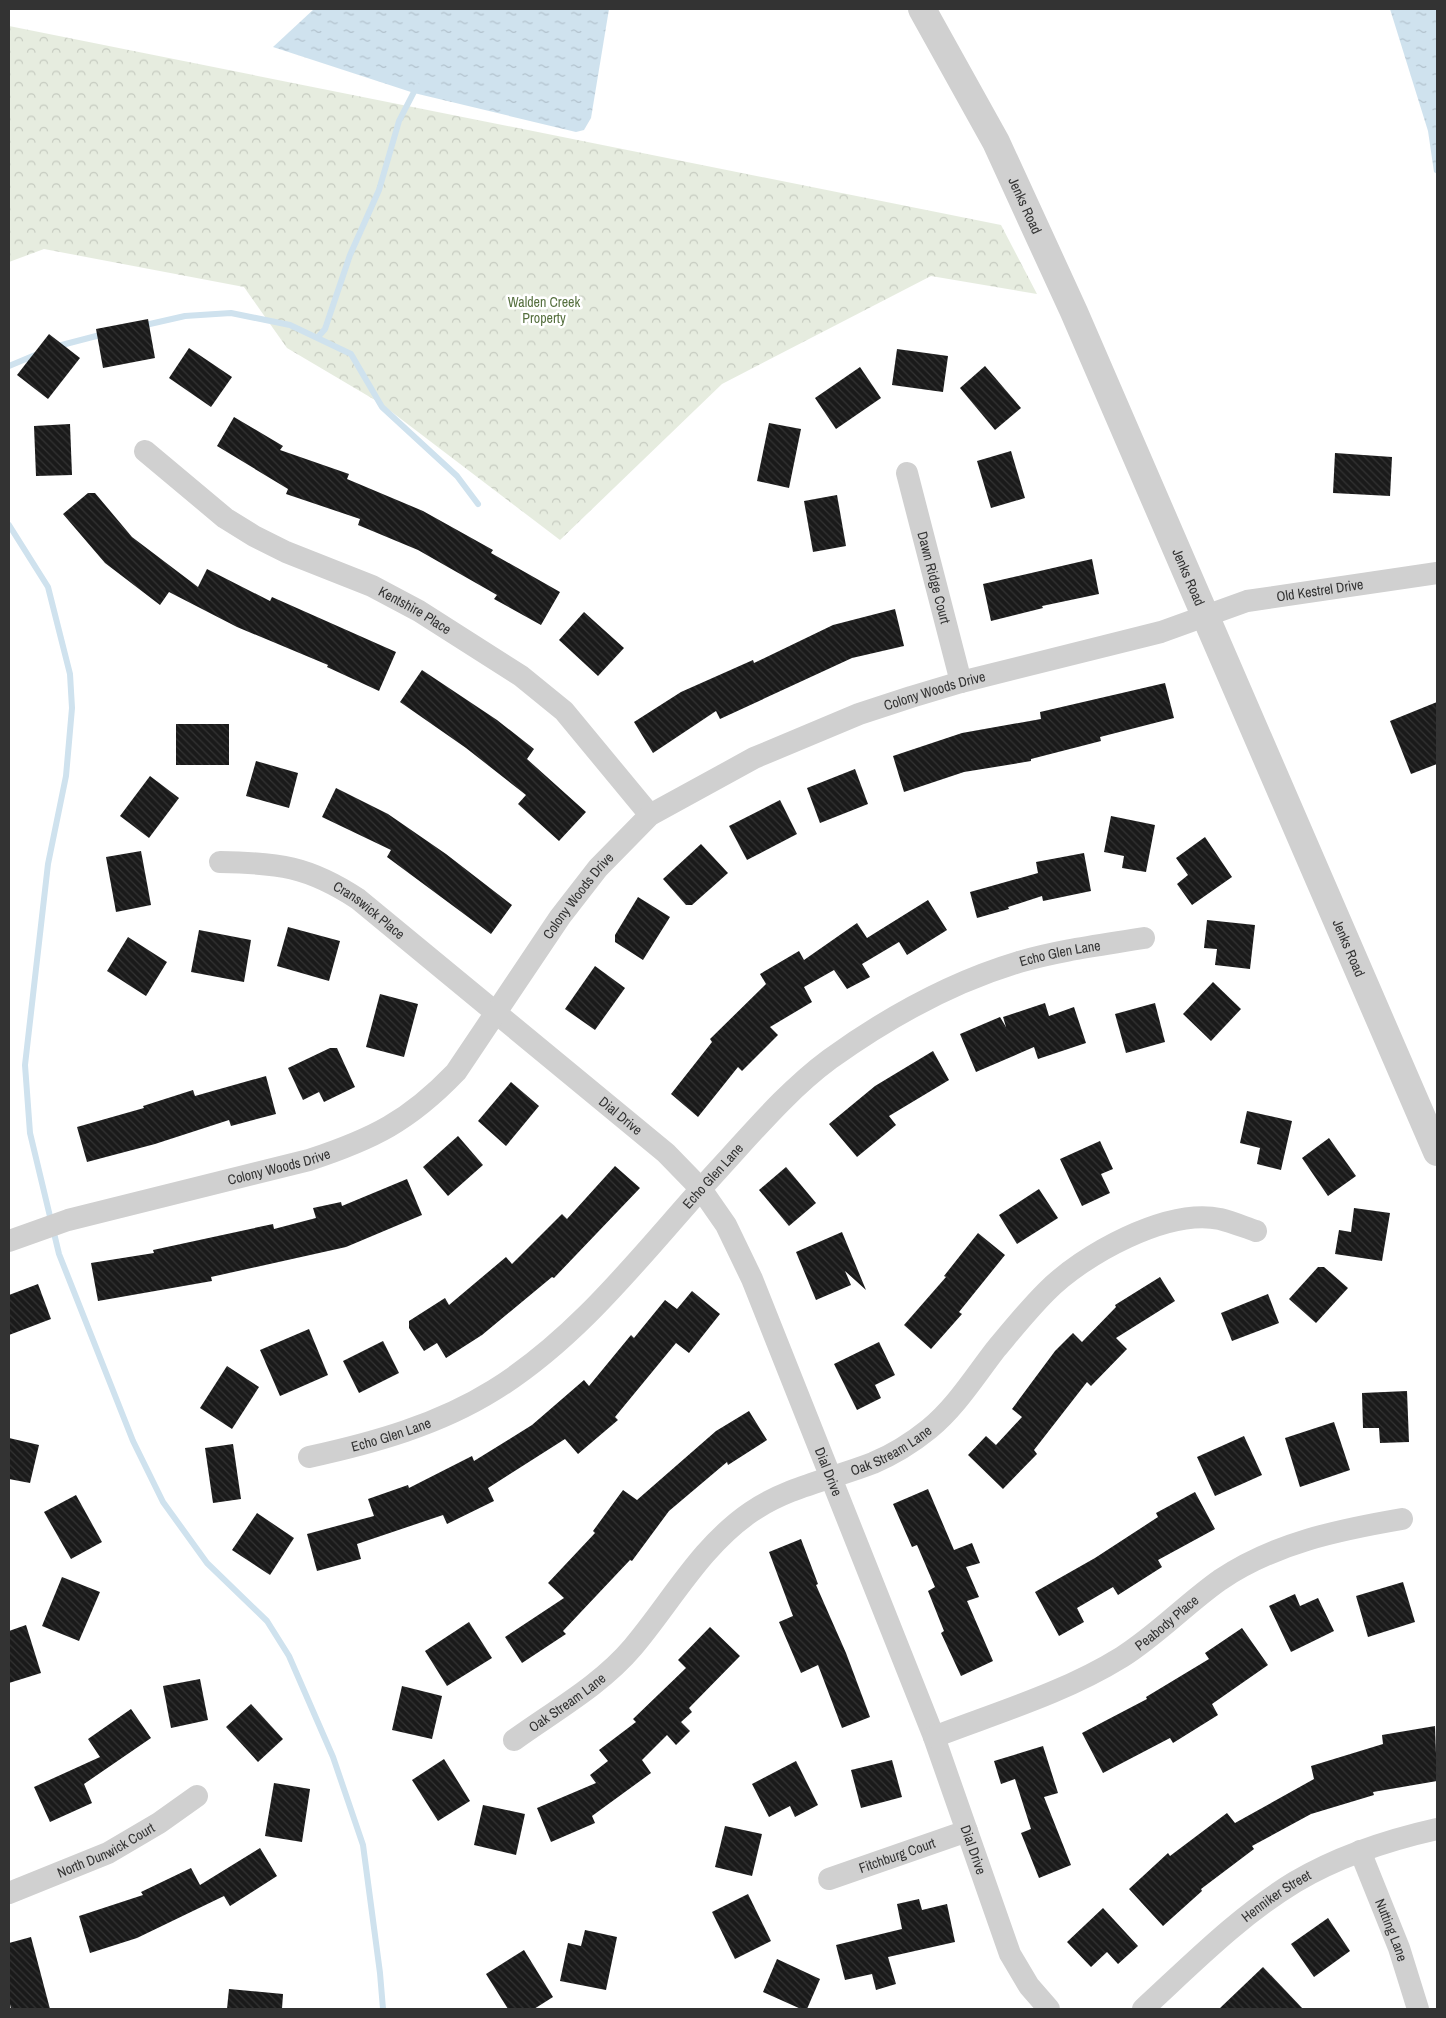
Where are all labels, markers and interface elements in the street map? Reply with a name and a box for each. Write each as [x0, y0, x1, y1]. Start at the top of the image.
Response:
street label: Jenks Road [1004, 174, 1046, 237]
park label: Walden Creek Property [508, 293, 580, 327]
street label: Dawn Ridge Court [913, 530, 955, 626]
street label: Jenks Road [1168, 546, 1209, 608]
street label: Old Kestrel Drive [1275, 575, 1365, 606]
street label: Kentshire Place [375, 582, 455, 638]
street label: Colony Woods Drive [881, 667, 987, 714]
street label: Colony Woods Drive [539, 849, 617, 943]
street label: Cranswick Place [330, 877, 409, 943]
street label: Jenks Road [1329, 916, 1369, 979]
street label: Echo Glen Lane [1017, 936, 1102, 970]
street label: Dial Drive [595, 1092, 646, 1139]
street label: Echo Glen Lane [679, 1139, 747, 1213]
street label: Colony Woods Drive [226, 1144, 333, 1189]
street label: Echo Glen Lane [349, 1414, 433, 1456]
street label: Oak Stream Lane [848, 1421, 935, 1479]
street label: Dial Drive [811, 1445, 846, 1499]
street label: Peabody Place [1131, 1591, 1202, 1654]
street label: Oak Stream Lane [525, 1669, 609, 1736]
street label: North Dunwick Court [54, 1819, 158, 1882]
street label: Dial Drive [957, 1823, 990, 1877]
street label: Fitchburg Court [856, 1834, 938, 1877]
street label: Henniker Street [1238, 1866, 1314, 1926]
street label: Nutting Lane [1371, 1896, 1412, 1963]

